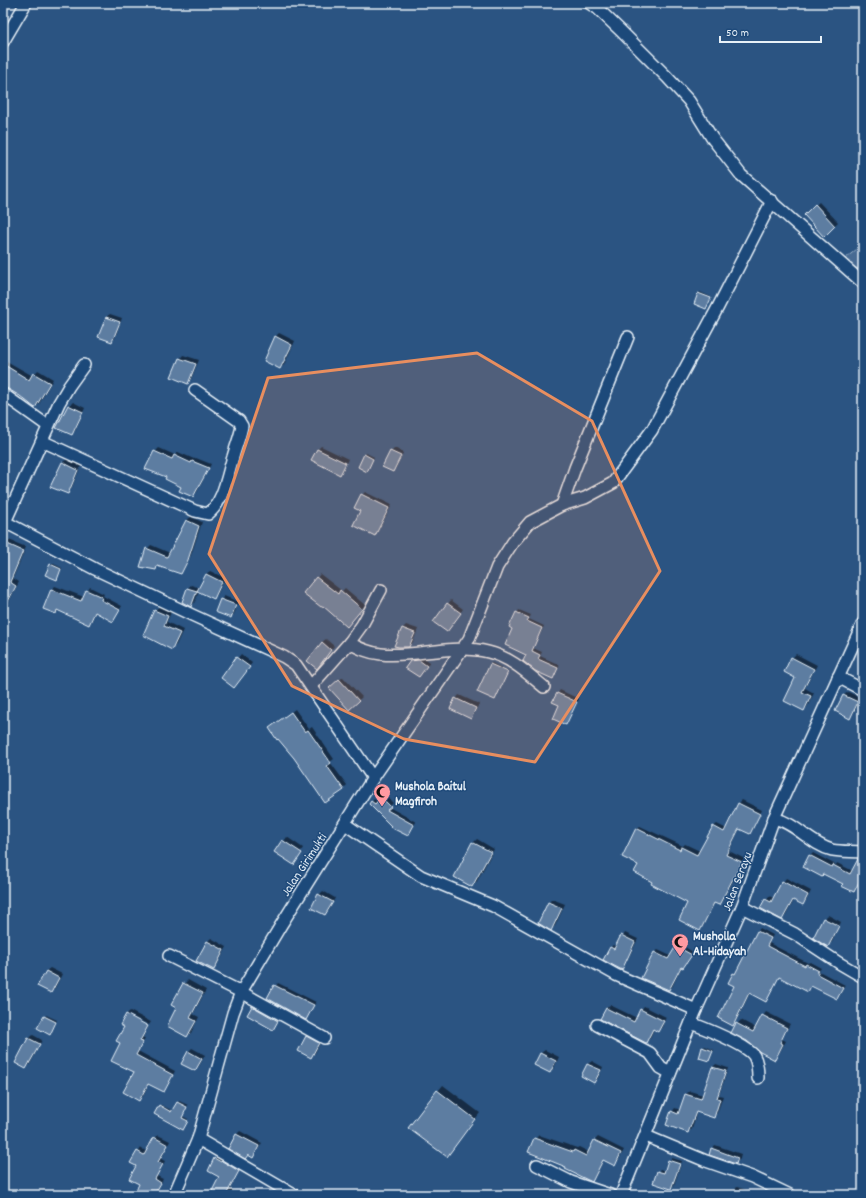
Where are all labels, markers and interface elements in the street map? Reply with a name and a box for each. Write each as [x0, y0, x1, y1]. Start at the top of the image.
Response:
scale bar [720, 18, 821, 44]
text: 50 m [726, 25, 749, 42]
place label: Mushola Baitul Magfiroh [395, 778, 467, 812]
mosque icon: Mushola Baitul Magfiroh [372, 782, 392, 807]
street label: Jalan Girimukti [277, 829, 333, 901]
street label: Jalan Serayu [718, 849, 758, 914]
place label: Musholla Al-Hidayah [693, 928, 746, 962]
mosque icon: Musholla Al-Hidayah [670, 932, 690, 957]

